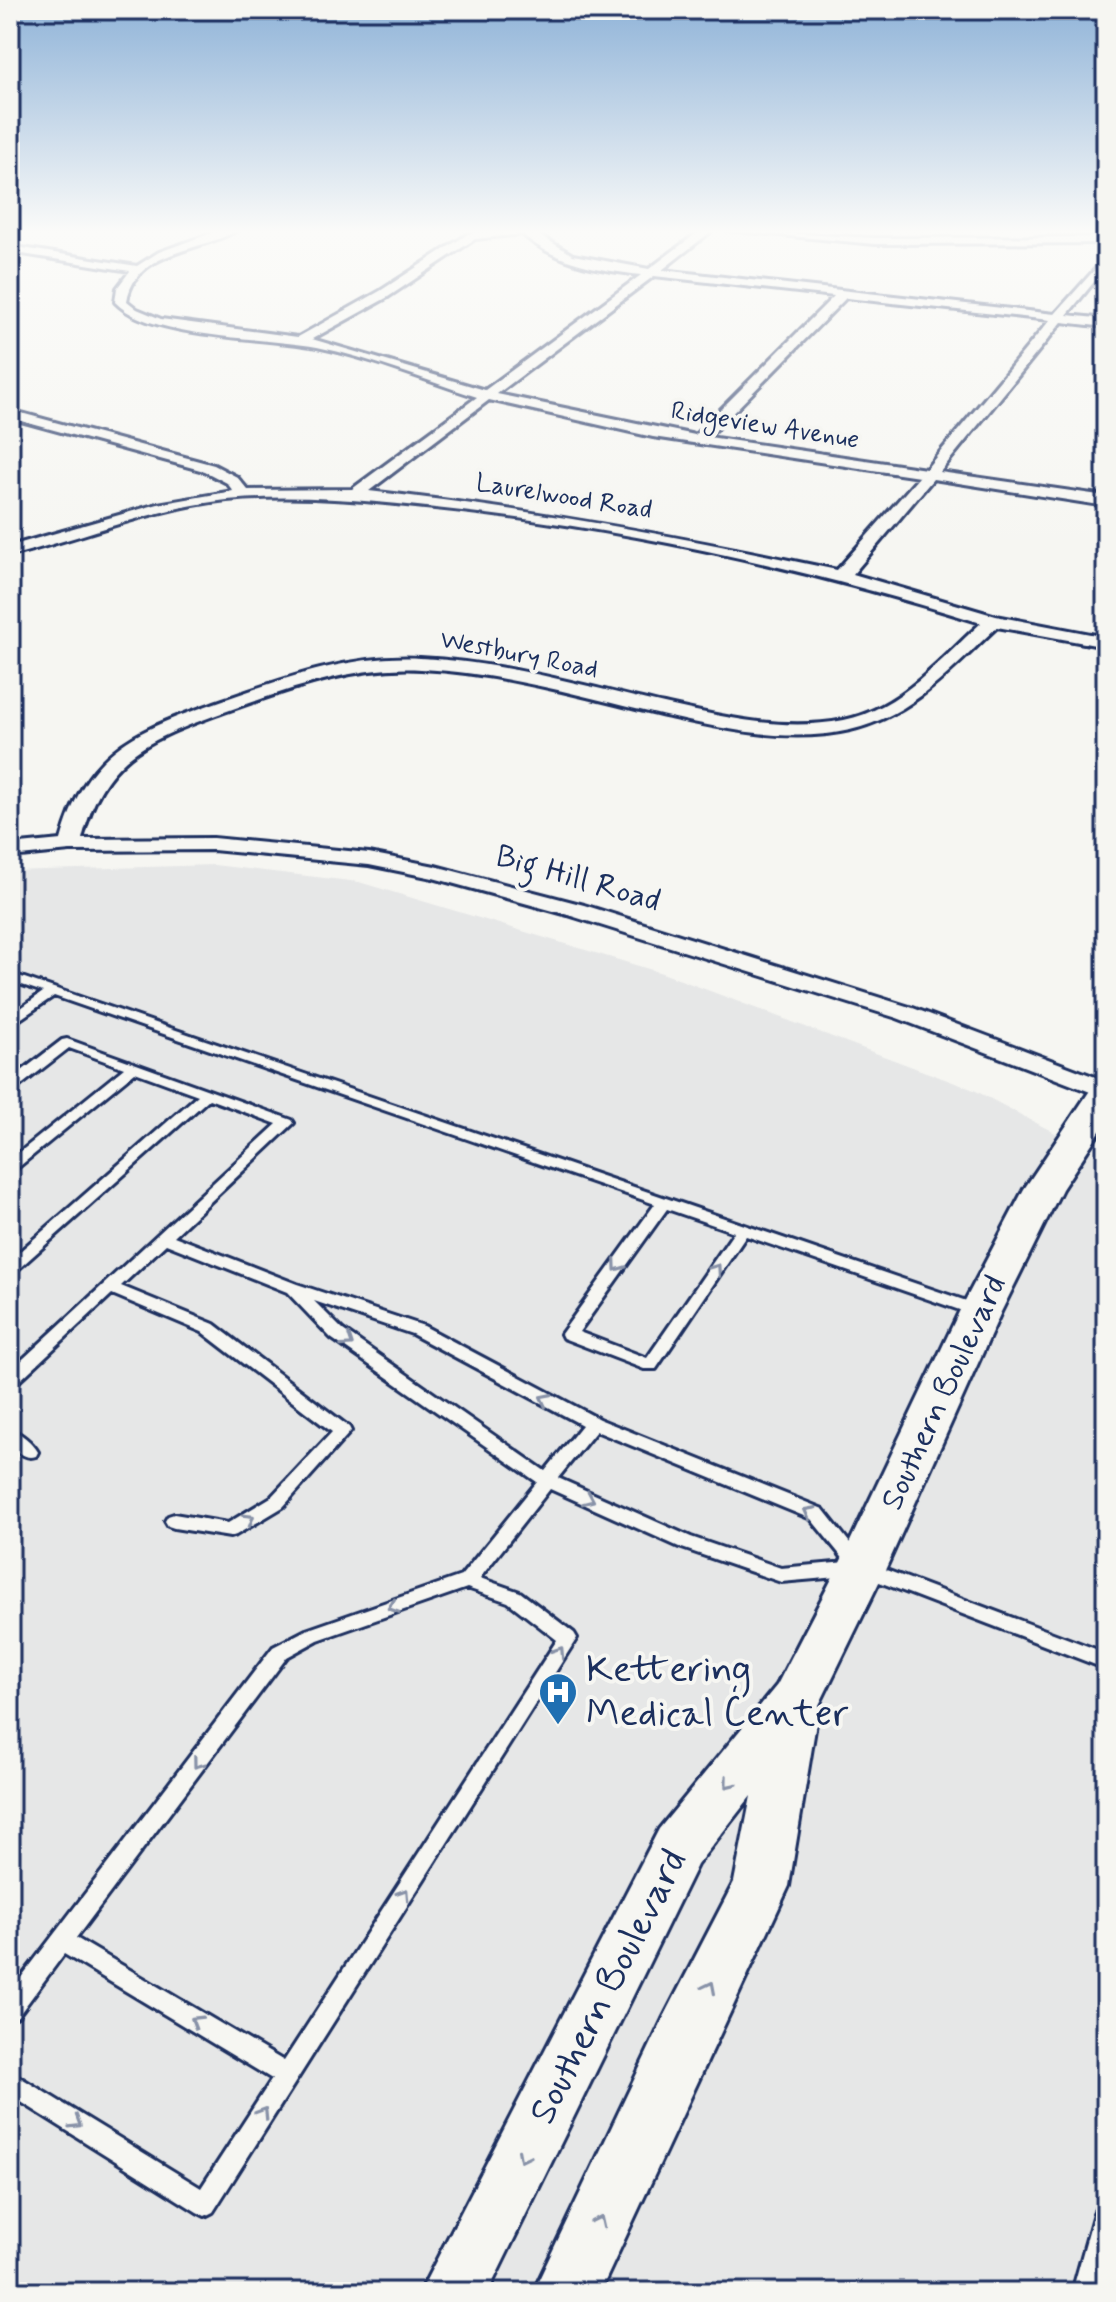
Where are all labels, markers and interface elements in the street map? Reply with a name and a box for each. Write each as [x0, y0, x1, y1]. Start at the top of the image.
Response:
street label: Ridgeview Avenue [668, 394, 862, 460]
street label: Laurelwood Road [473, 466, 655, 528]
street label: Westbury Road [437, 623, 601, 687]
street label: Big Hill Road [490, 835, 665, 925]
one-way arrow [613, 1257, 628, 1272]
one-way arrow [706, 1264, 721, 1278]
street label: Southern Boulevard [871, 1269, 1017, 1517]
one-way arrow [340, 1332, 354, 1347]
one-way arrow [538, 1393, 553, 1408]
one-way arrow [581, 1489, 595, 1505]
one-way arrow [803, 1507, 817, 1522]
one-way arrow [240, 1513, 255, 1529]
one-way arrow [387, 1597, 401, 1613]
one-way arrow [550, 1646, 565, 1661]
place label: Kettering Medical Center [586, 1646, 848, 1739]
hospital icon: Kettering Medical Center [537, 1671, 579, 1726]
one-way arrow [193, 1754, 207, 1768]
one-way arrow [724, 1774, 739, 1788]
street label: Southern Boulevard [519, 1841, 699, 2133]
one-way arrow [394, 1888, 409, 1903]
one-way arrow [701, 1980, 716, 1995]
one-way arrow [190, 2015, 205, 2031]
one-way arrow [254, 2107, 269, 2122]
one-way arrow [67, 2113, 82, 2129]
one-way arrow [517, 2148, 532, 2163]
one-way arrow [589, 2215, 605, 2230]

